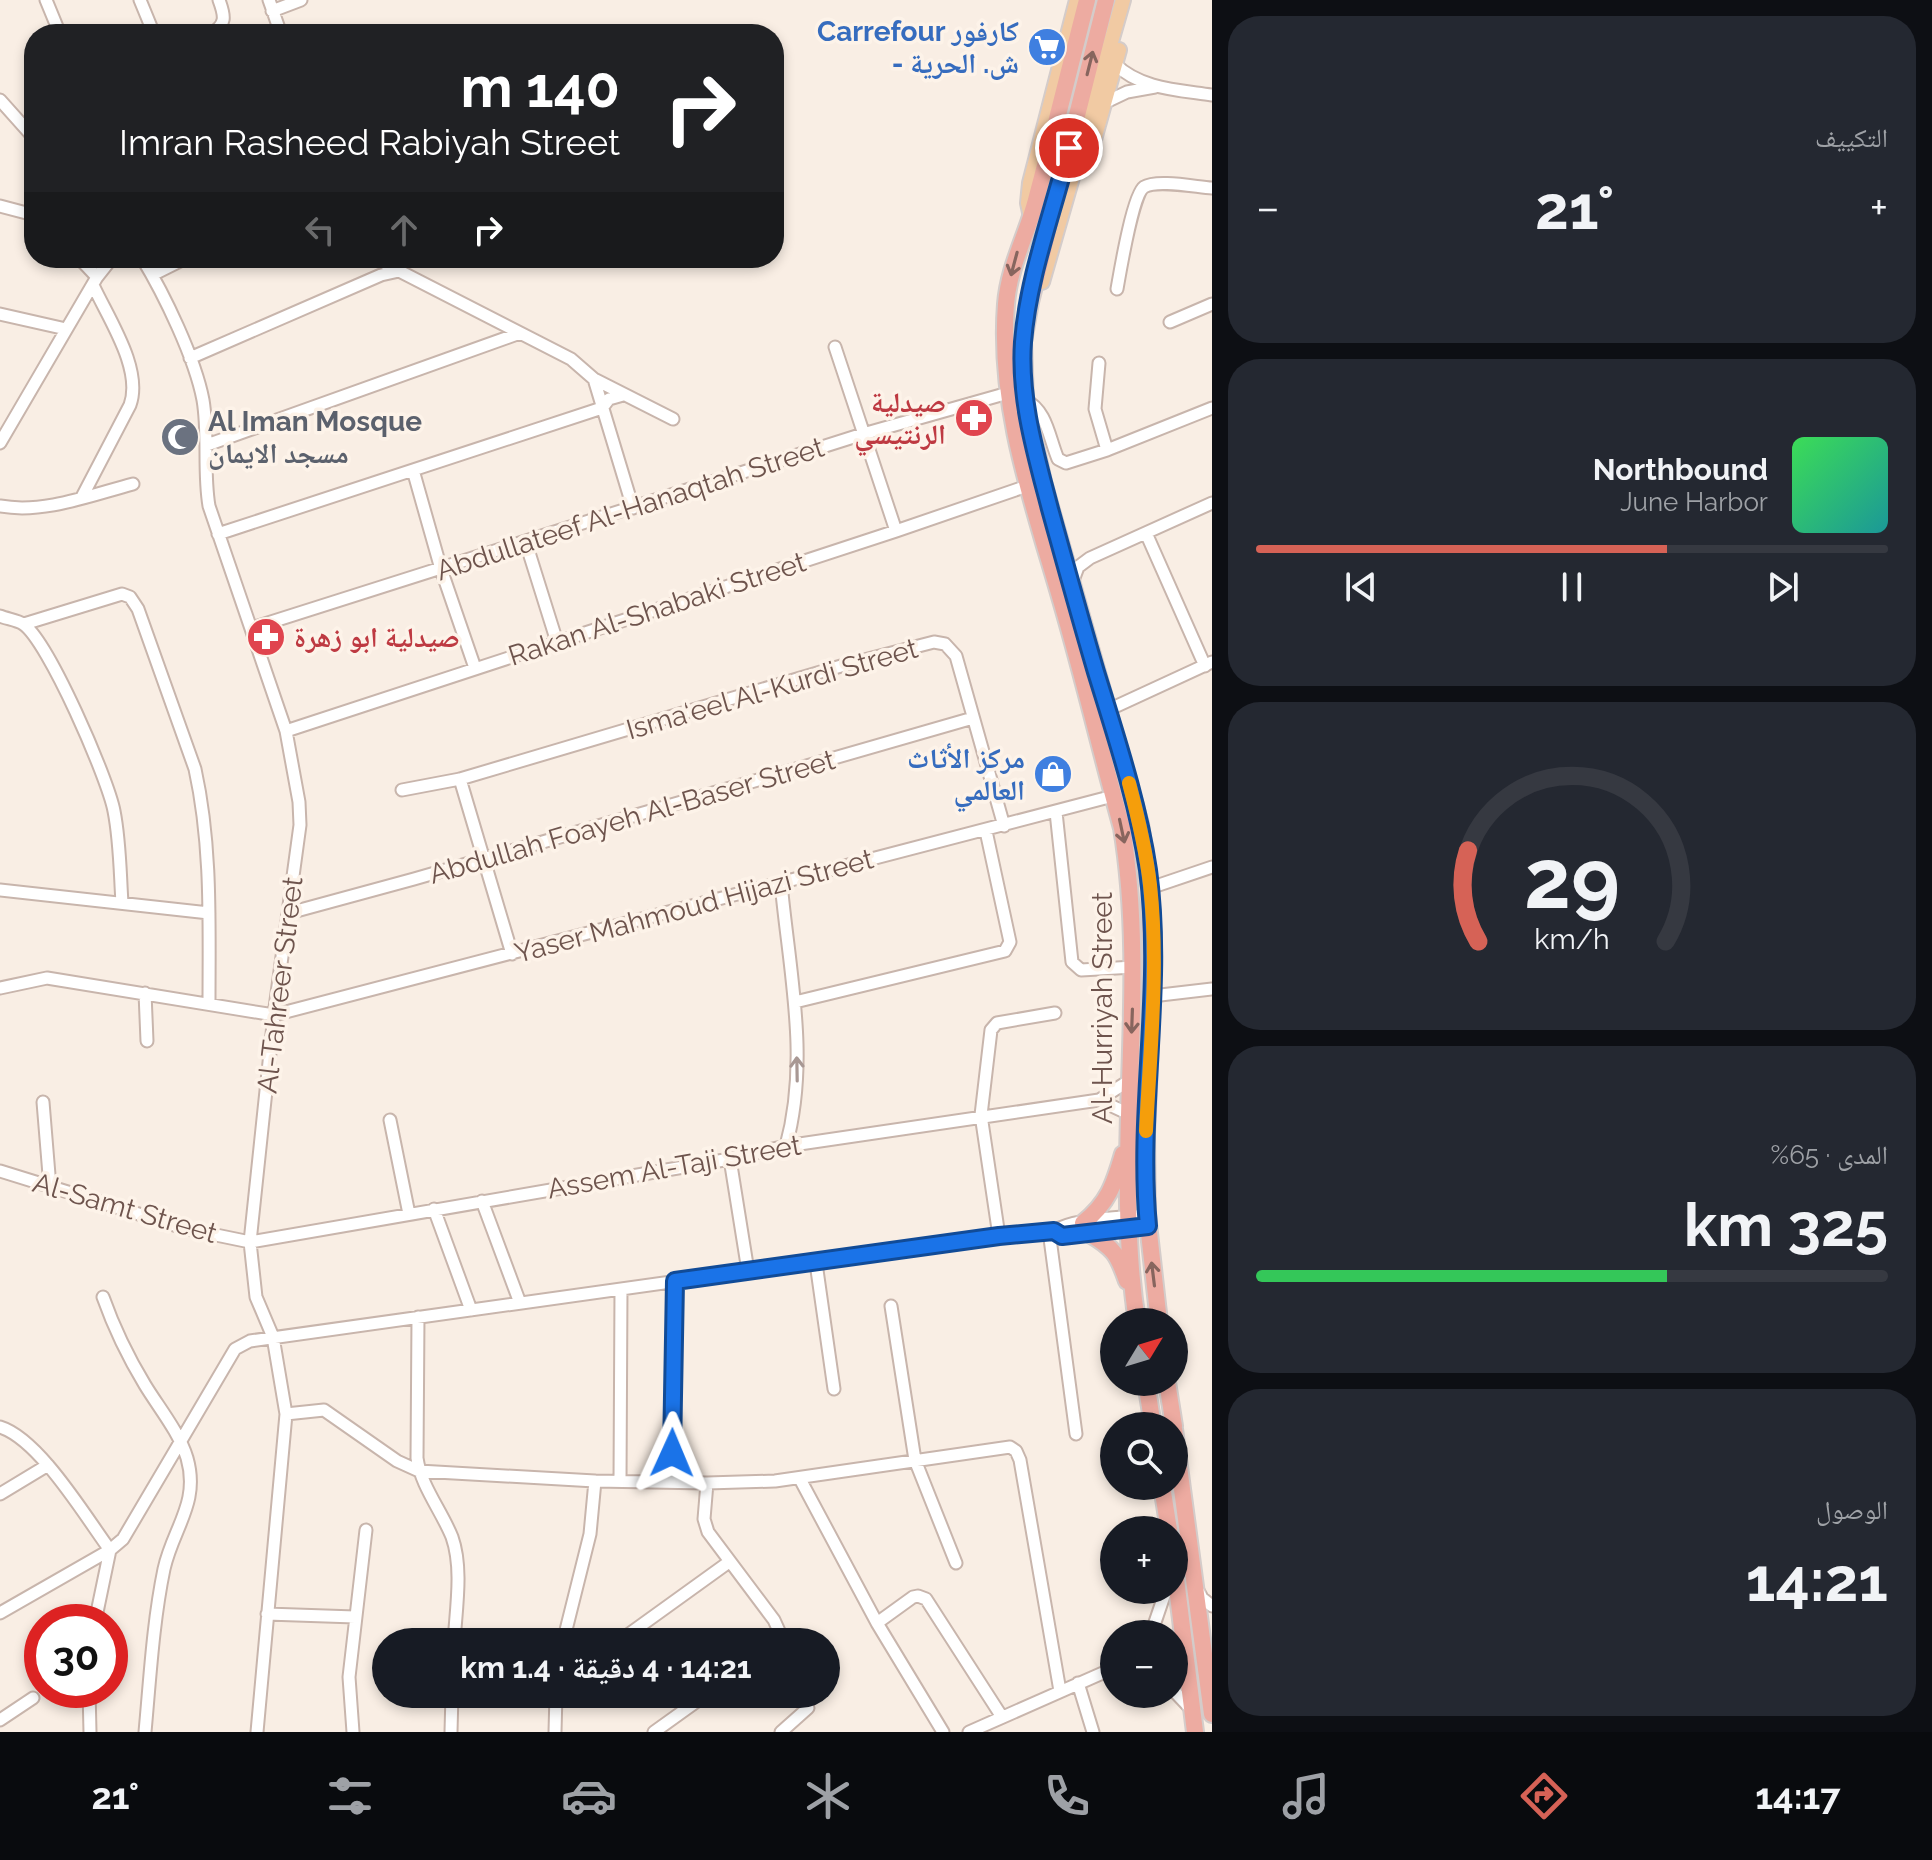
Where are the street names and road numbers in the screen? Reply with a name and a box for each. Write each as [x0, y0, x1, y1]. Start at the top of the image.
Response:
street label: Abdullateef Al-Hanaqtah Street [432, 430, 829, 587]
street label: Rakan Al-Shabaki Street [504, 545, 810, 673]
street label: Isma‘eel Al-Kurdi Street [622, 631, 922, 746]
street label: Abdullah Foayeh Al-Baser Street [425, 743, 839, 891]
street label: Yaser Mahmoud Hijazi Street [511, 842, 877, 970]
street label: Al-Tahreer Street [250, 874, 310, 1095]
street label: Al-Hurriyah Street [1086, 891, 1119, 1124]
street label: Assem Al-Taji Street [545, 1128, 804, 1206]
street label: Al-Samt Street [29, 1166, 221, 1250]

